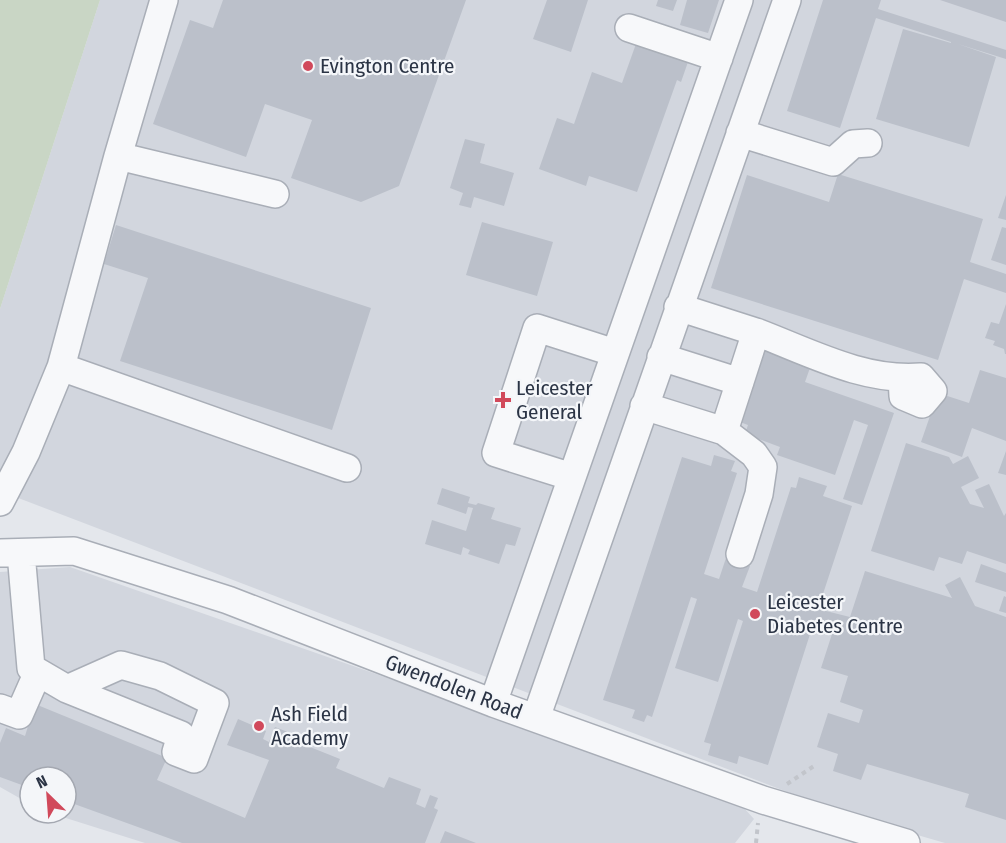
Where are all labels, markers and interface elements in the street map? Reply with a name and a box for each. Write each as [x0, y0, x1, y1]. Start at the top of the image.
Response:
place label: Evington Centre [320, 53, 454, 79]
marker: Evington Centre [301, 59, 315, 73]
place label: Leicester General [516, 375, 593, 425]
marker: Leicester General [494, 391, 512, 409]
place label: Leicester Diabetes Centre [767, 589, 903, 639]
marker: Leicester Diabetes Centre [748, 607, 762, 621]
street label: Gwendolen Road [382, 649, 526, 725]
place label: Ash Field Academy [271, 701, 349, 751]
marker: Ash Field Academy [252, 719, 266, 733]
north arrow [18, 765, 78, 825]
text: N [34, 771, 50, 792]

